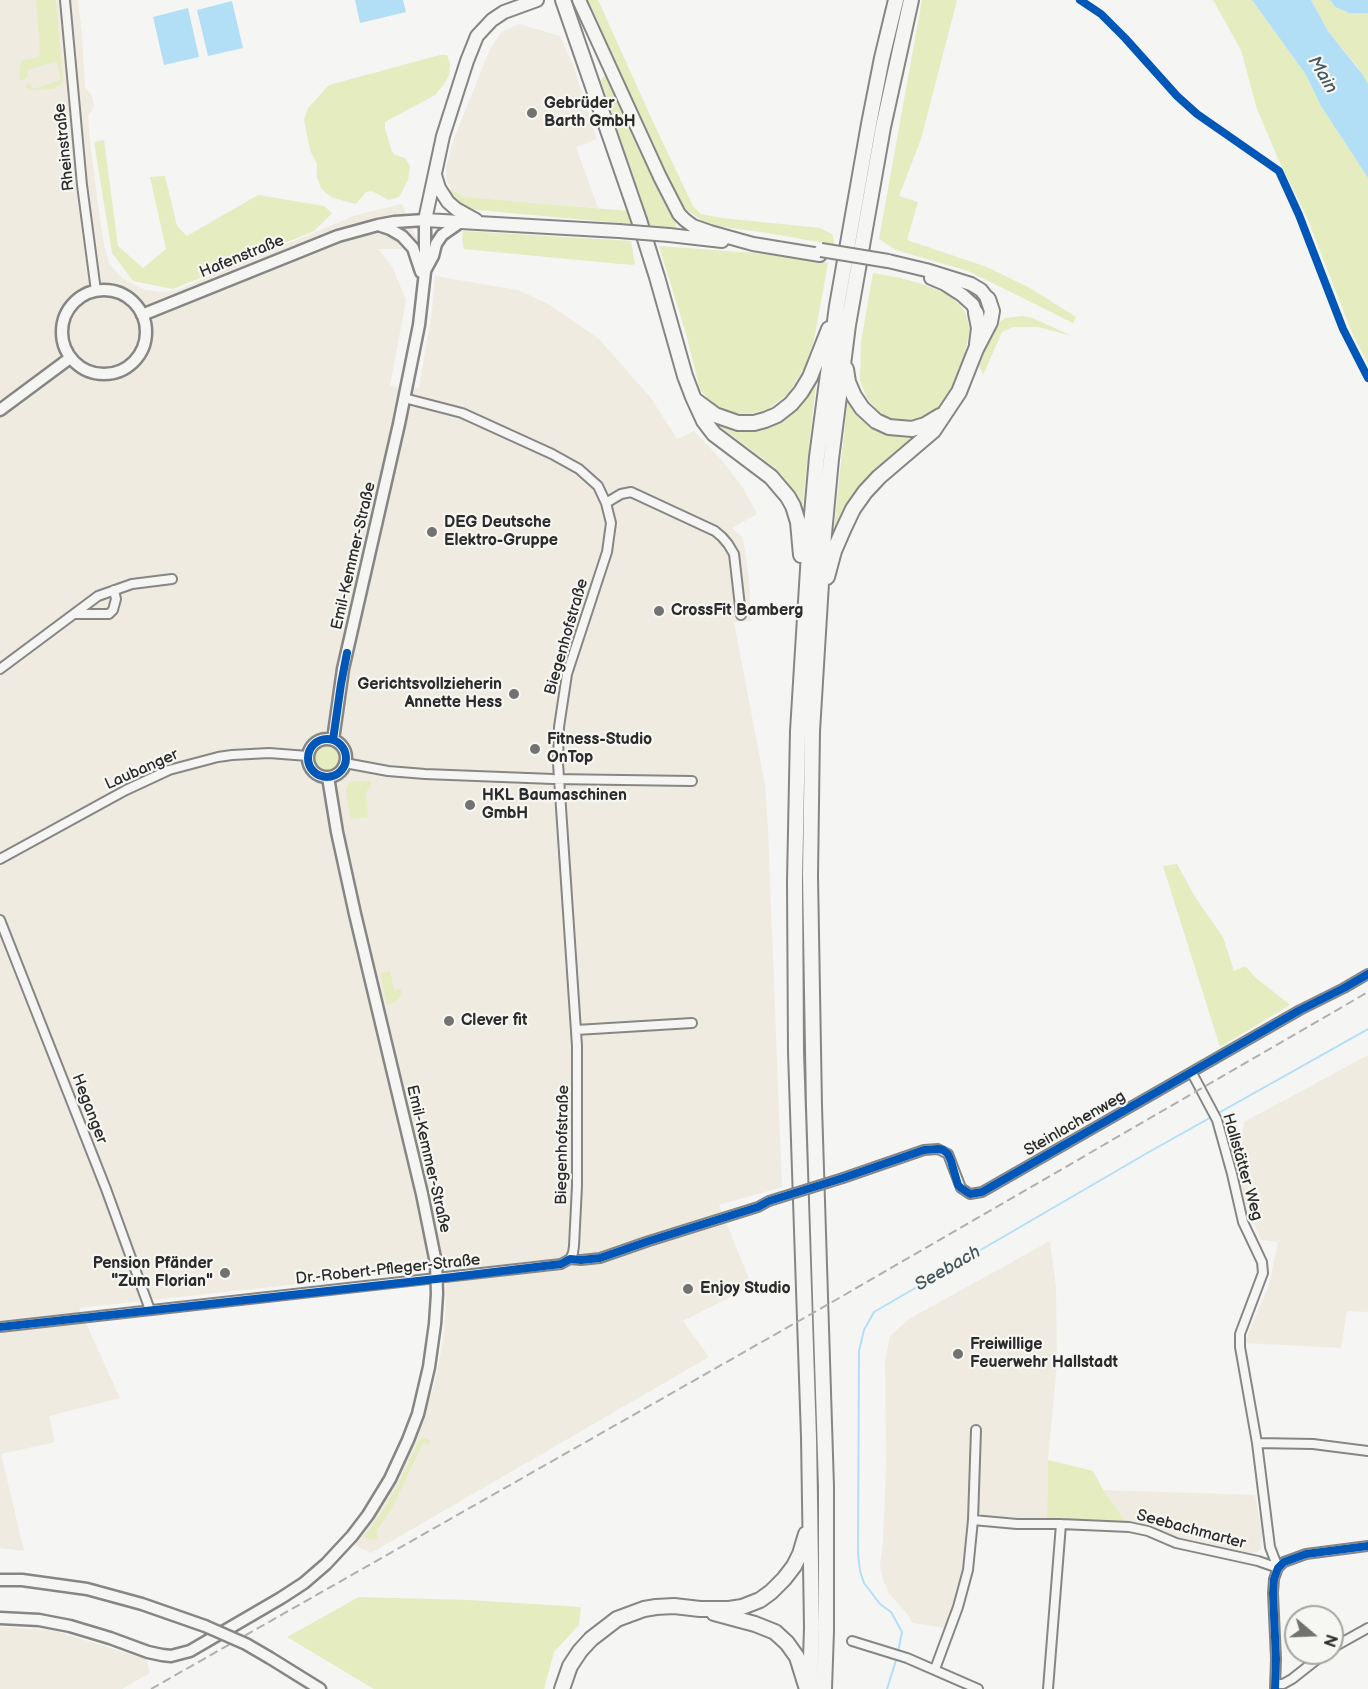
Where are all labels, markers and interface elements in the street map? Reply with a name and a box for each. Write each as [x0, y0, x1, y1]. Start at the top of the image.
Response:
water label: Main [1303, 52, 1341, 98]
place label: Gebrüder Barth GmbH [544, 94, 636, 132]
street label: Rheinstraße [51, 102, 79, 192]
marker: Gebrüder Barth GmbH [525, 106, 539, 120]
street label: Hafenstraße [197, 231, 287, 283]
street label: Emil-Kemmer-Straße [328, 480, 380, 632]
place label: DEG Deutsche Elektro-Gruppe [444, 513, 558, 551]
marker: DEG Deutsche Elektro-Gruppe [425, 525, 439, 539]
street label: Biegenhofstraße [541, 577, 593, 697]
place label: CrossFit Bamberg [671, 601, 803, 621]
marker: CrossFit Bamberg [652, 604, 666, 618]
place label: Gerichtsvollzieherin Annette Hess [357, 675, 502, 713]
marker: Gerichtsvollzieherin Annette Hess [507, 687, 521, 701]
place label: Fitness-Studio OnTop [547, 730, 652, 768]
marker: Fitness-Studio OnTop [528, 742, 542, 756]
street label: Laubanger [102, 745, 182, 795]
place label: HKL Baumaschinen GmbH [482, 786, 627, 824]
marker: HKL Baumaschinen GmbH [463, 798, 477, 812]
place label: Clever fit [461, 1011, 527, 1031]
marker: Clever fit [442, 1014, 456, 1028]
street label: Heganger [67, 1071, 111, 1147]
street label: Emil-Kemmer-Straße [402, 1083, 454, 1235]
street label: Biegenhofstraße [552, 1085, 574, 1205]
street label: Steinlachenweg [1021, 1087, 1129, 1161]
street label: Hallstätter Weg [1218, 1111, 1266, 1223]
water label: Seebach [911, 1242, 985, 1296]
street label: Dr.-Robert-Pfleger-Straße [295, 1251, 481, 1289]
place label: Pension Pfänder "Zum Florian" [93, 1254, 213, 1292]
marker: Pension Pfänder "Zum Florian" [218, 1266, 232, 1280]
place label: Enjoy Studio [700, 1279, 791, 1299]
marker: Enjoy Studio [681, 1282, 695, 1296]
place label: Freiwillige Feuerwehr Hallstadt [970, 1335, 1118, 1373]
marker: Freiwillige Feuerwehr Hallstadt [951, 1347, 965, 1361]
street label: Seebachmarter [1134, 1506, 1248, 1554]
north arrow [1284, 1605, 1344, 1665]
text: N [1319, 1632, 1341, 1649]

